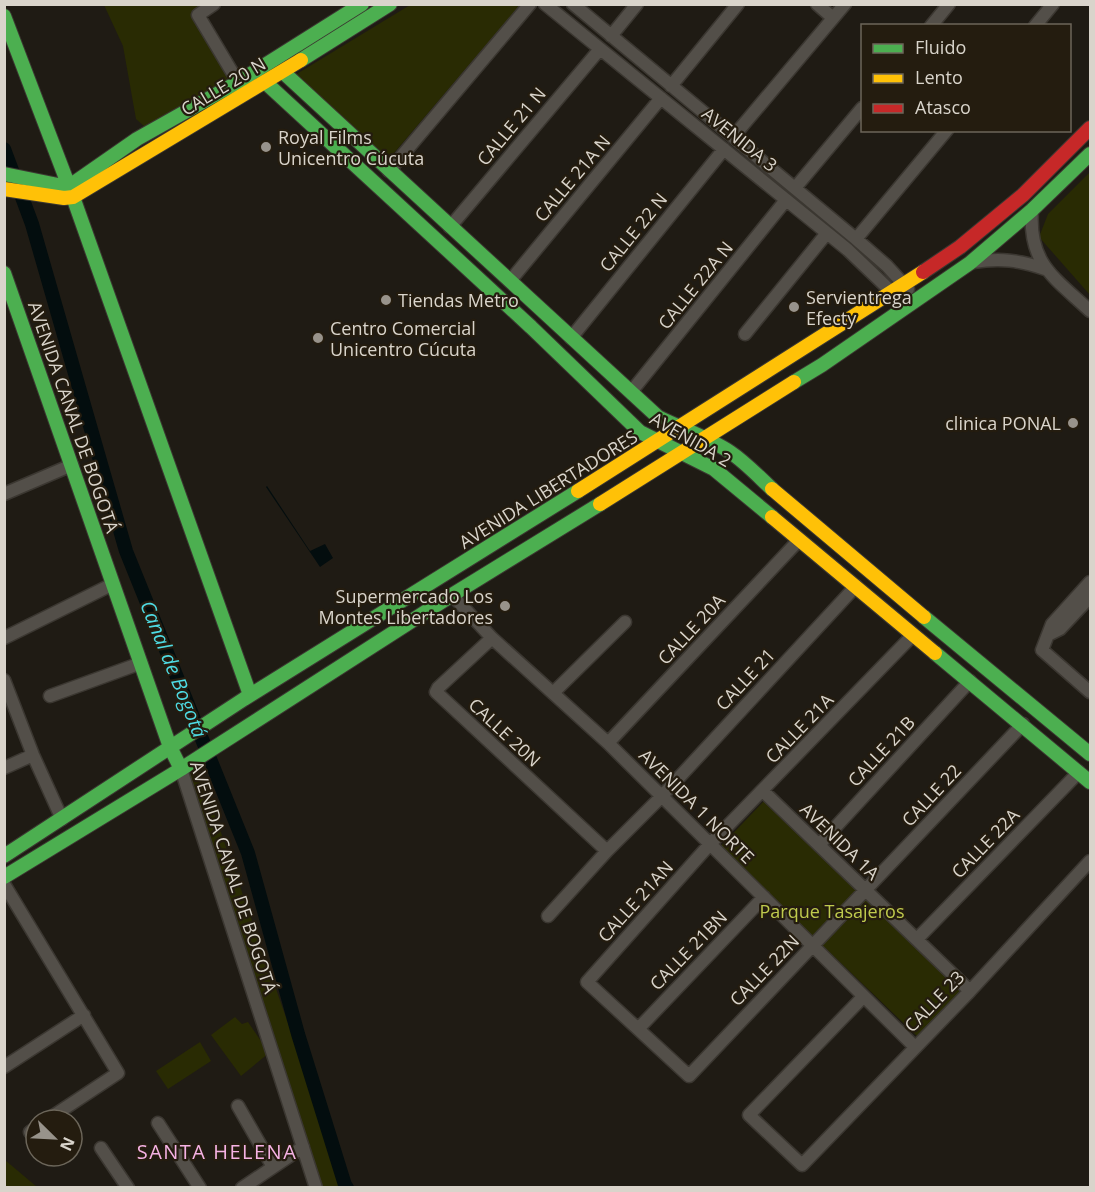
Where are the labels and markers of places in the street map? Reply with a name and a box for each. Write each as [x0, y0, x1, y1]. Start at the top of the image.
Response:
place label: Royal Films Unicentro Cúcuta [278, 125, 424, 170]
marker: Royal Films Unicentro Cúcuta [259, 140, 273, 154]
place label: Servientrega Efecty [806, 285, 912, 330]
place label: Tiendas Metro [398, 288, 519, 312]
marker: Tiendas Metro [379, 293, 393, 307]
marker: Servientrega Efecty [787, 300, 801, 314]
place label: Centro Comercial Unicentro Cúcuta [330, 316, 476, 361]
marker: Centro Comercial Unicentro Cúcuta [311, 331, 325, 345]
place label: clinica PONAL [945, 411, 1061, 435]
marker: clinica PONAL [1066, 416, 1080, 430]
place label: Supermercado Los Montes Libertadores [318, 584, 493, 629]
marker: Supermercado Los Montes Libertadores [498, 599, 512, 613]

